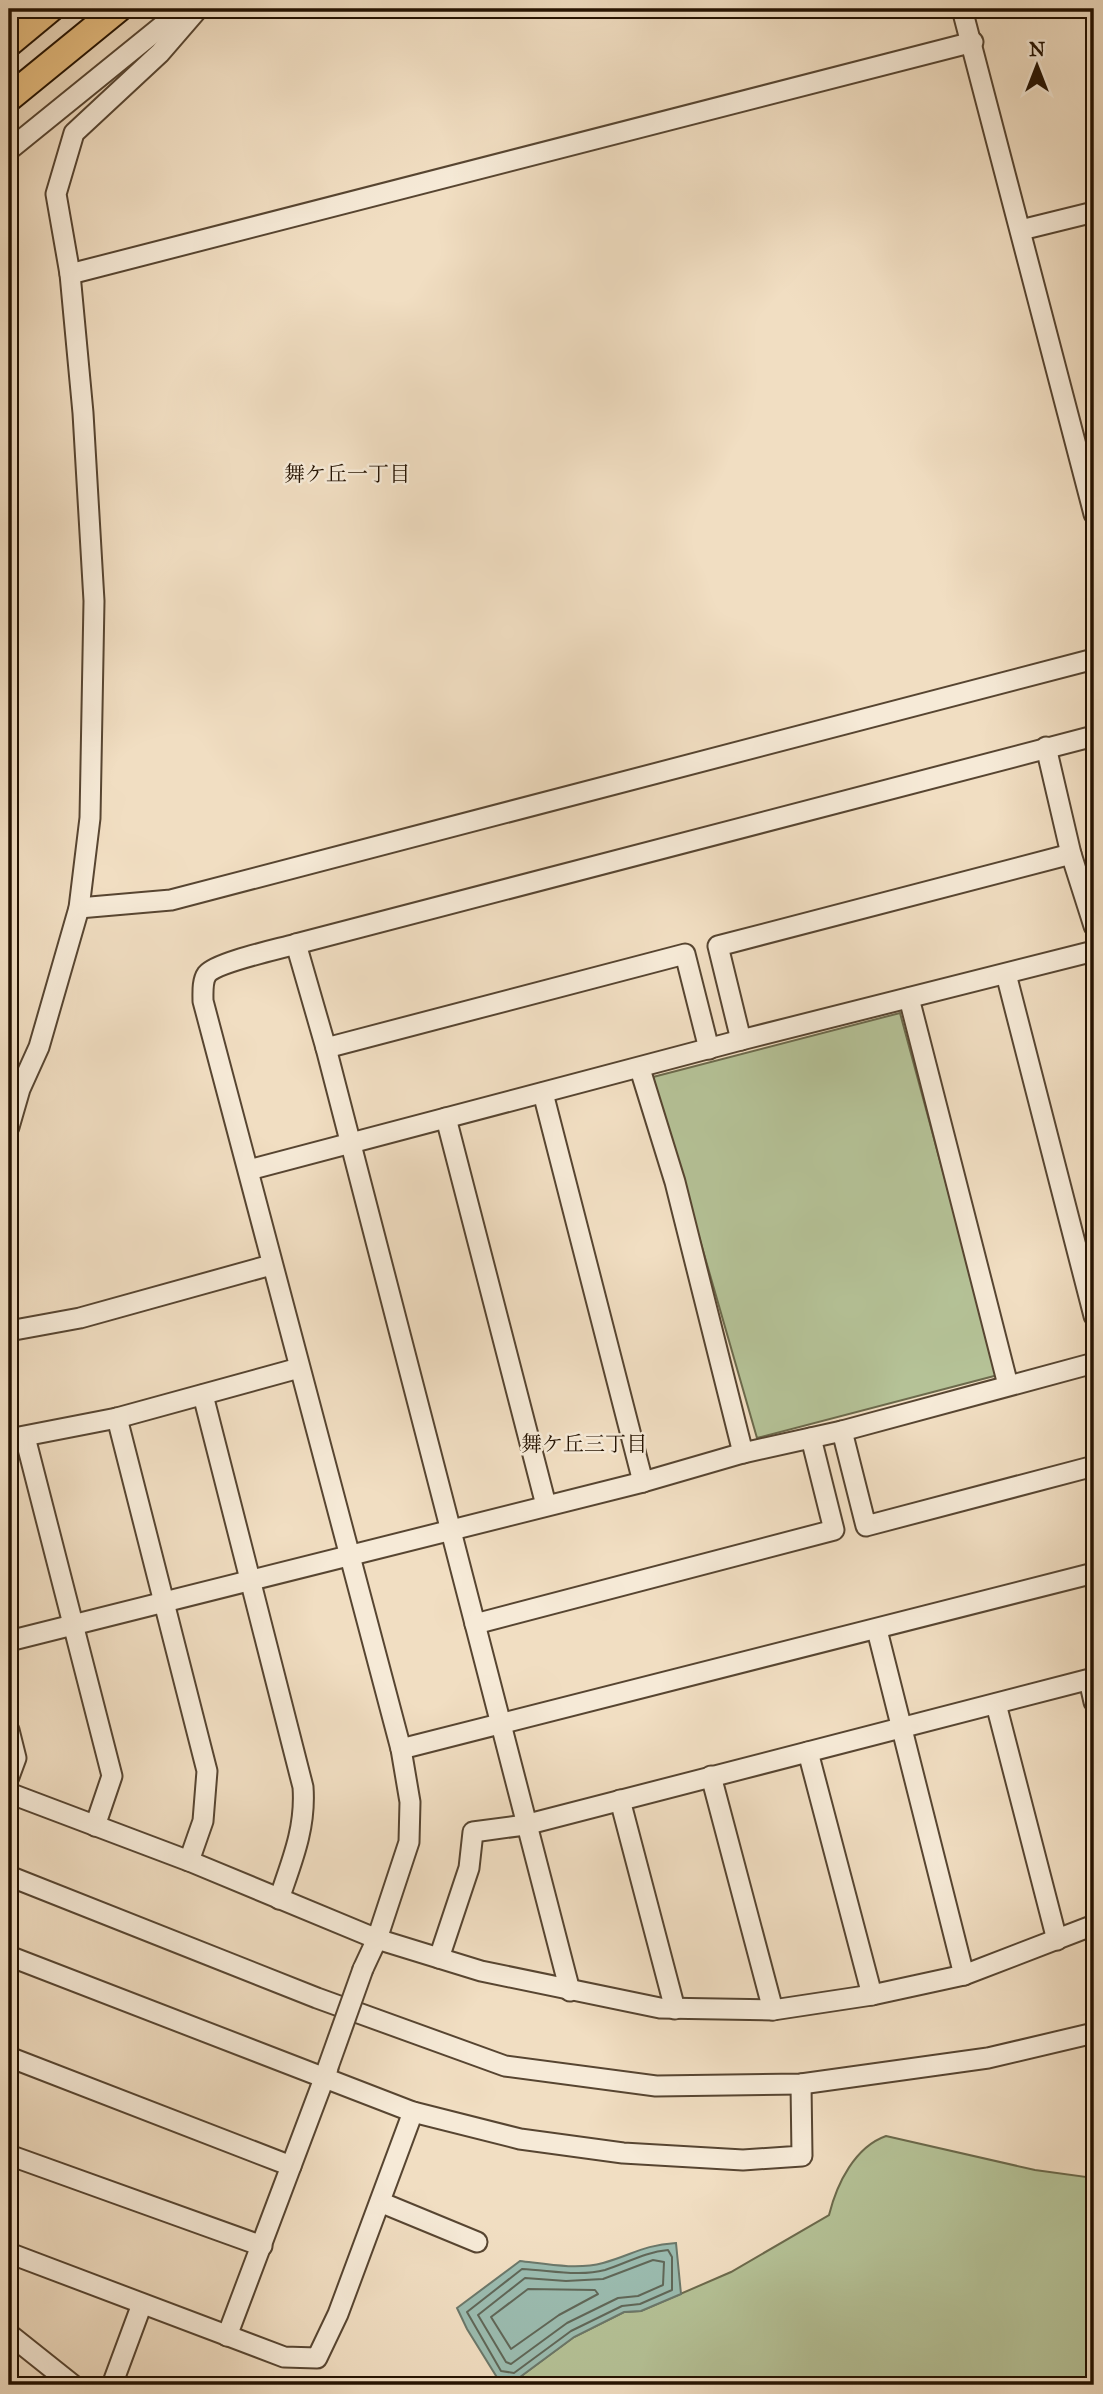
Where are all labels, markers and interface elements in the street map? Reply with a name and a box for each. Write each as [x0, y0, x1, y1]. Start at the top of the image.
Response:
north arrow [1002, 32, 1072, 102]
text: N [1029, 38, 1045, 61]
district label: 舞ケ丘一丁目 [284, 461, 410, 487]
district label: 舞ケ丘三丁目 [521, 1431, 647, 1457]

